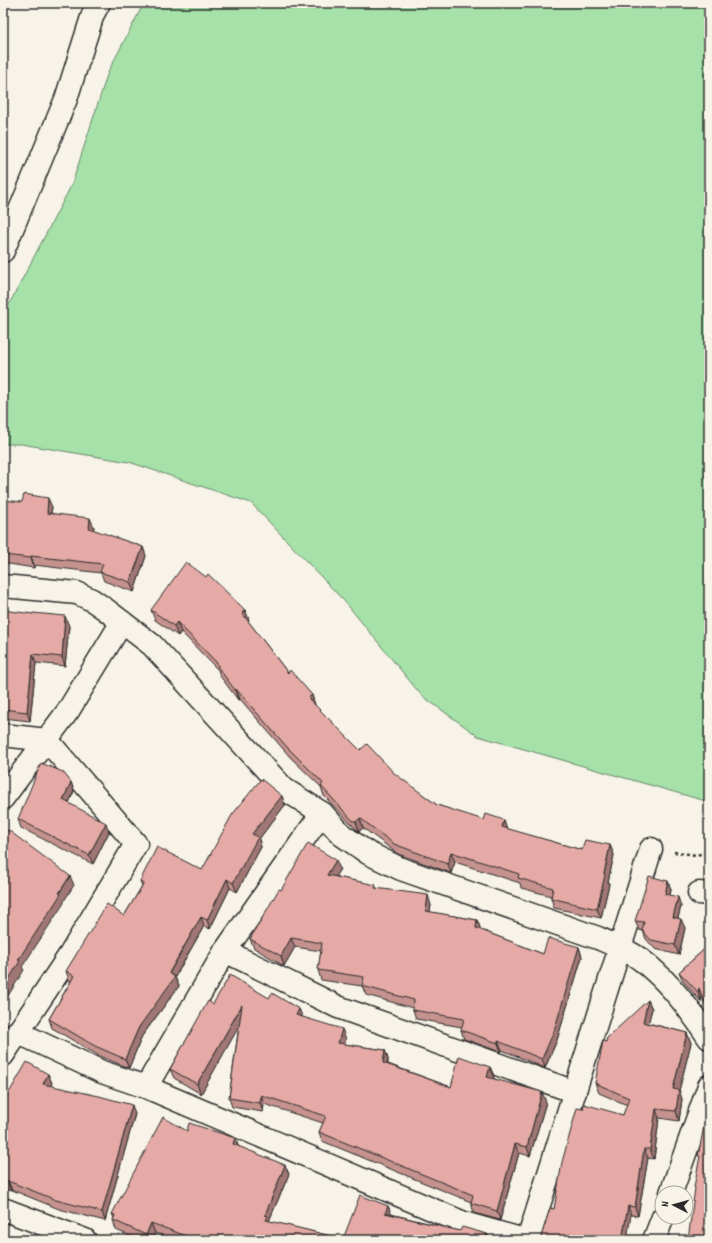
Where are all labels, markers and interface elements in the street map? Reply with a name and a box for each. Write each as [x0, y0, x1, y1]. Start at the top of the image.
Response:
north arrow [654, 1185, 694, 1225]
text: N [658, 1200, 674, 1208]

